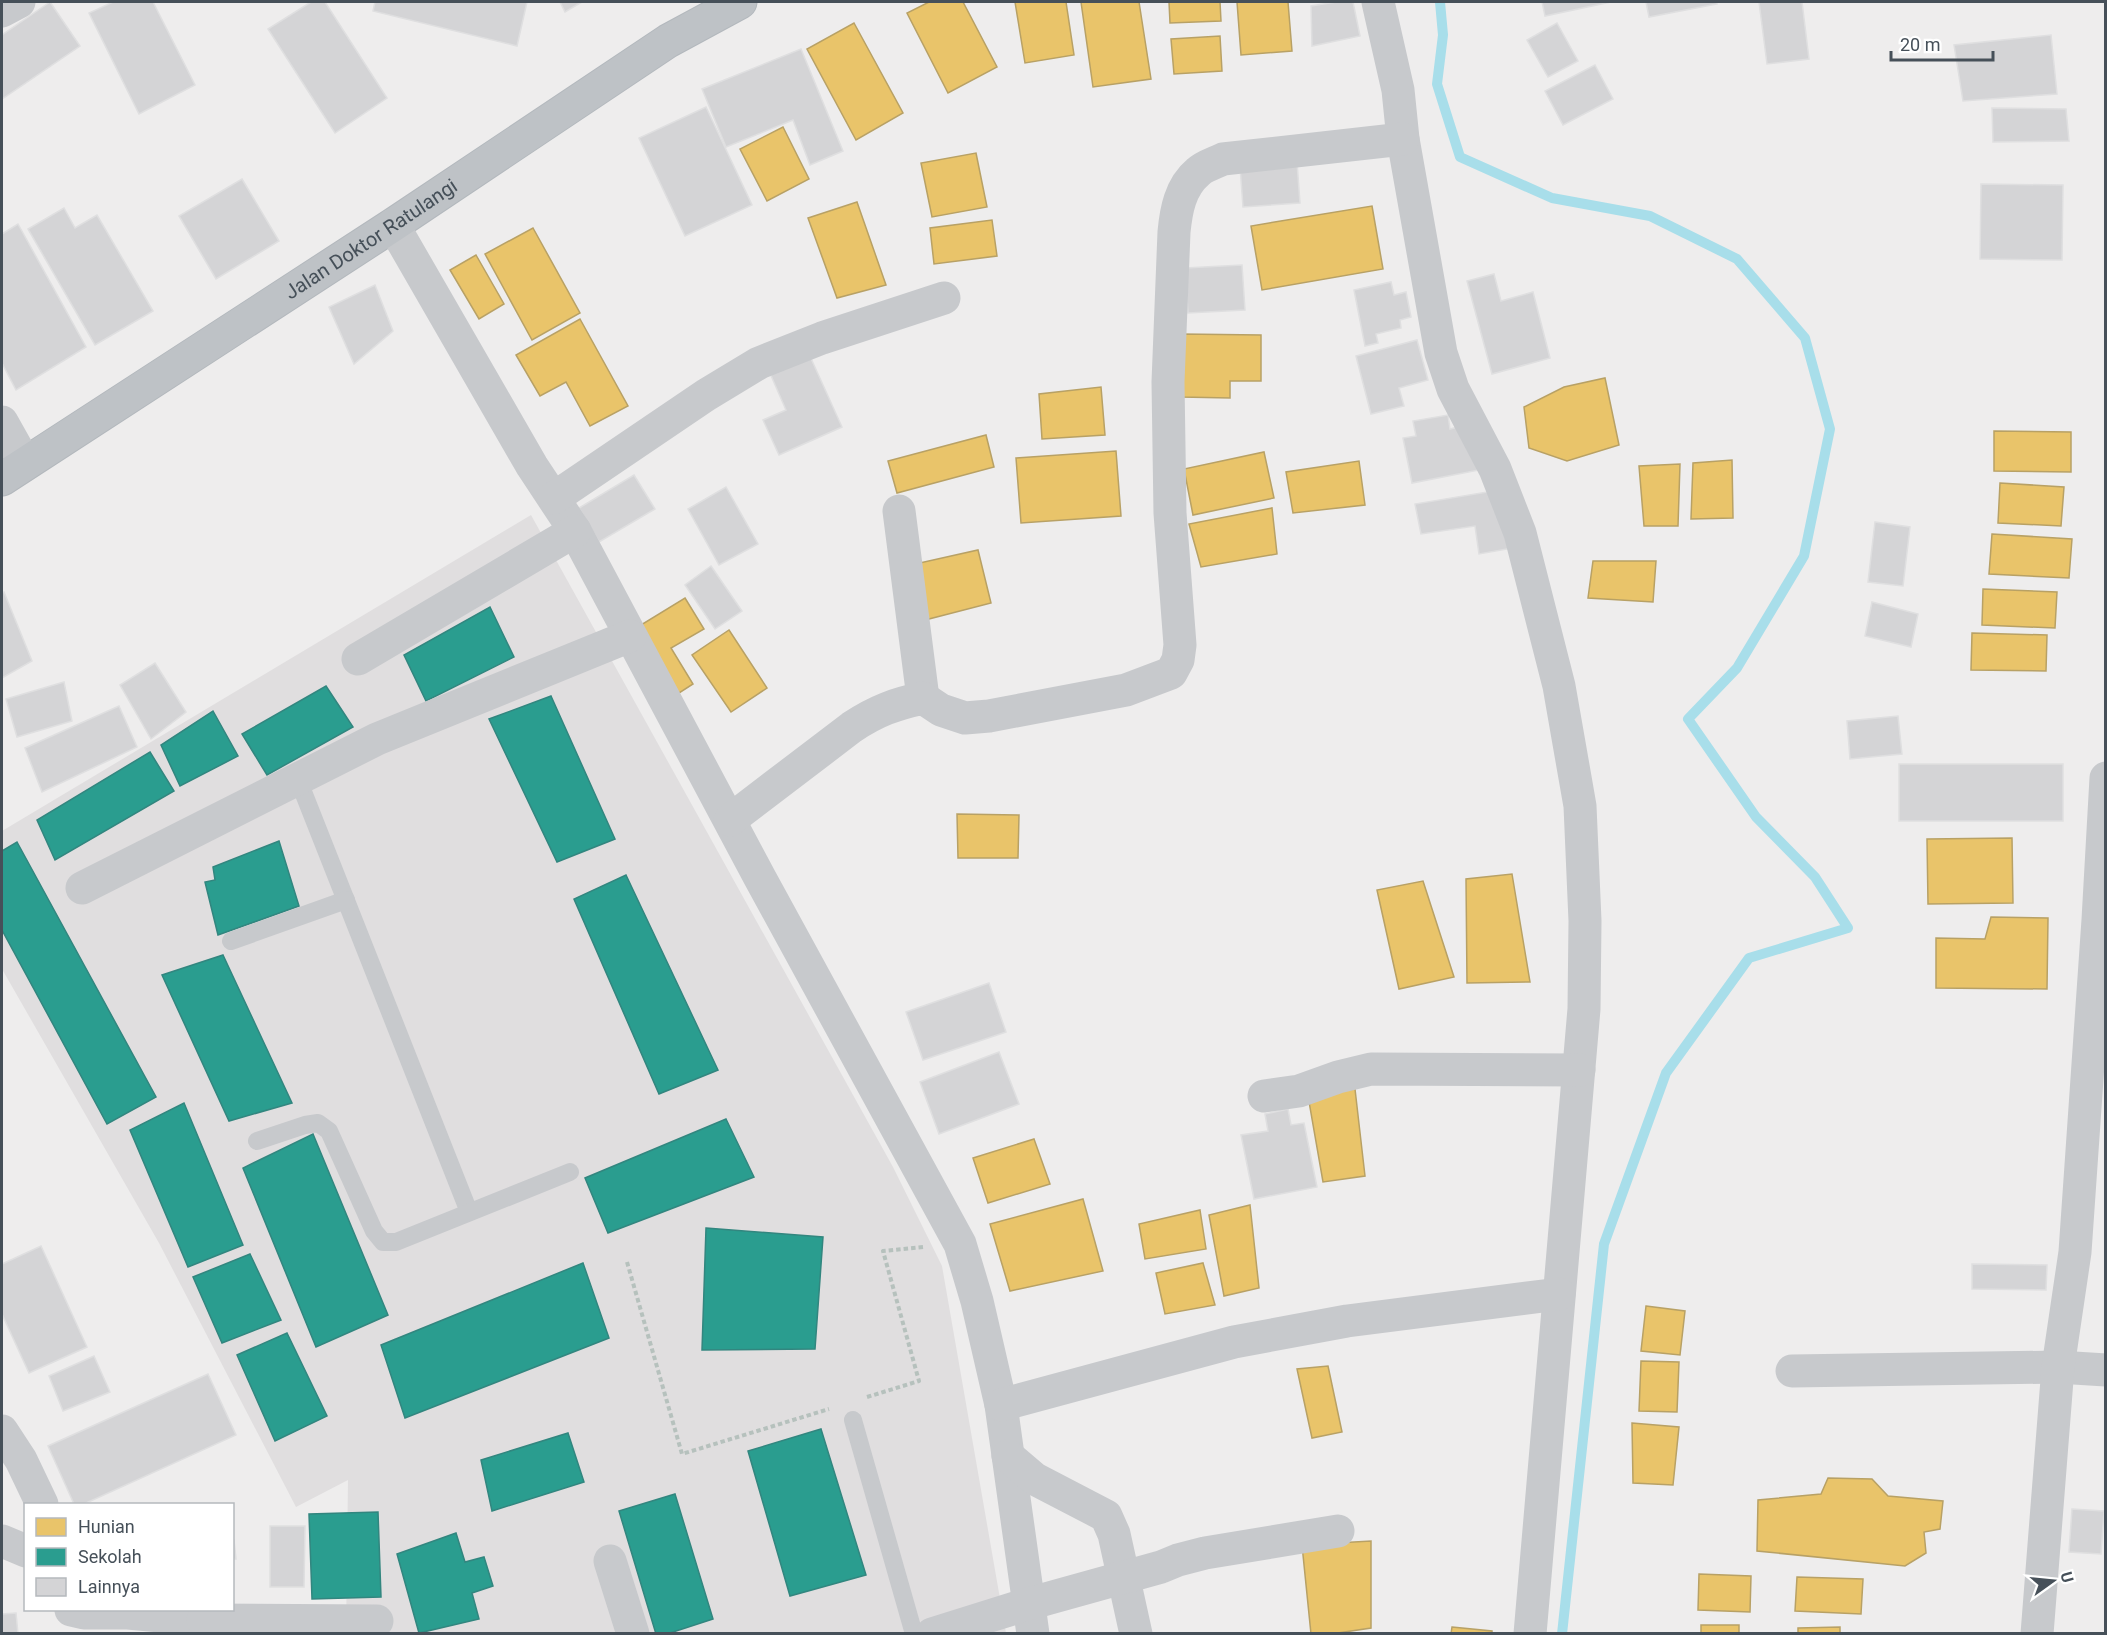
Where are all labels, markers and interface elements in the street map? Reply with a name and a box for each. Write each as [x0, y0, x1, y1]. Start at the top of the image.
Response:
scale bar [1891, 24, 1993, 62]
text: 20 m [1900, 34, 1940, 55]
street label: Jalan Doktor Ratulangi [280, 174, 462, 304]
legend [24, 1503, 234, 1611]
text: Hunian [78, 1516, 135, 1537]
text: Sekolah [78, 1546, 142, 1567]
north arrow [2023, 1551, 2083, 1611]
text: U [2056, 1570, 2078, 1585]
text: Lainnya [78, 1576, 140, 1597]

